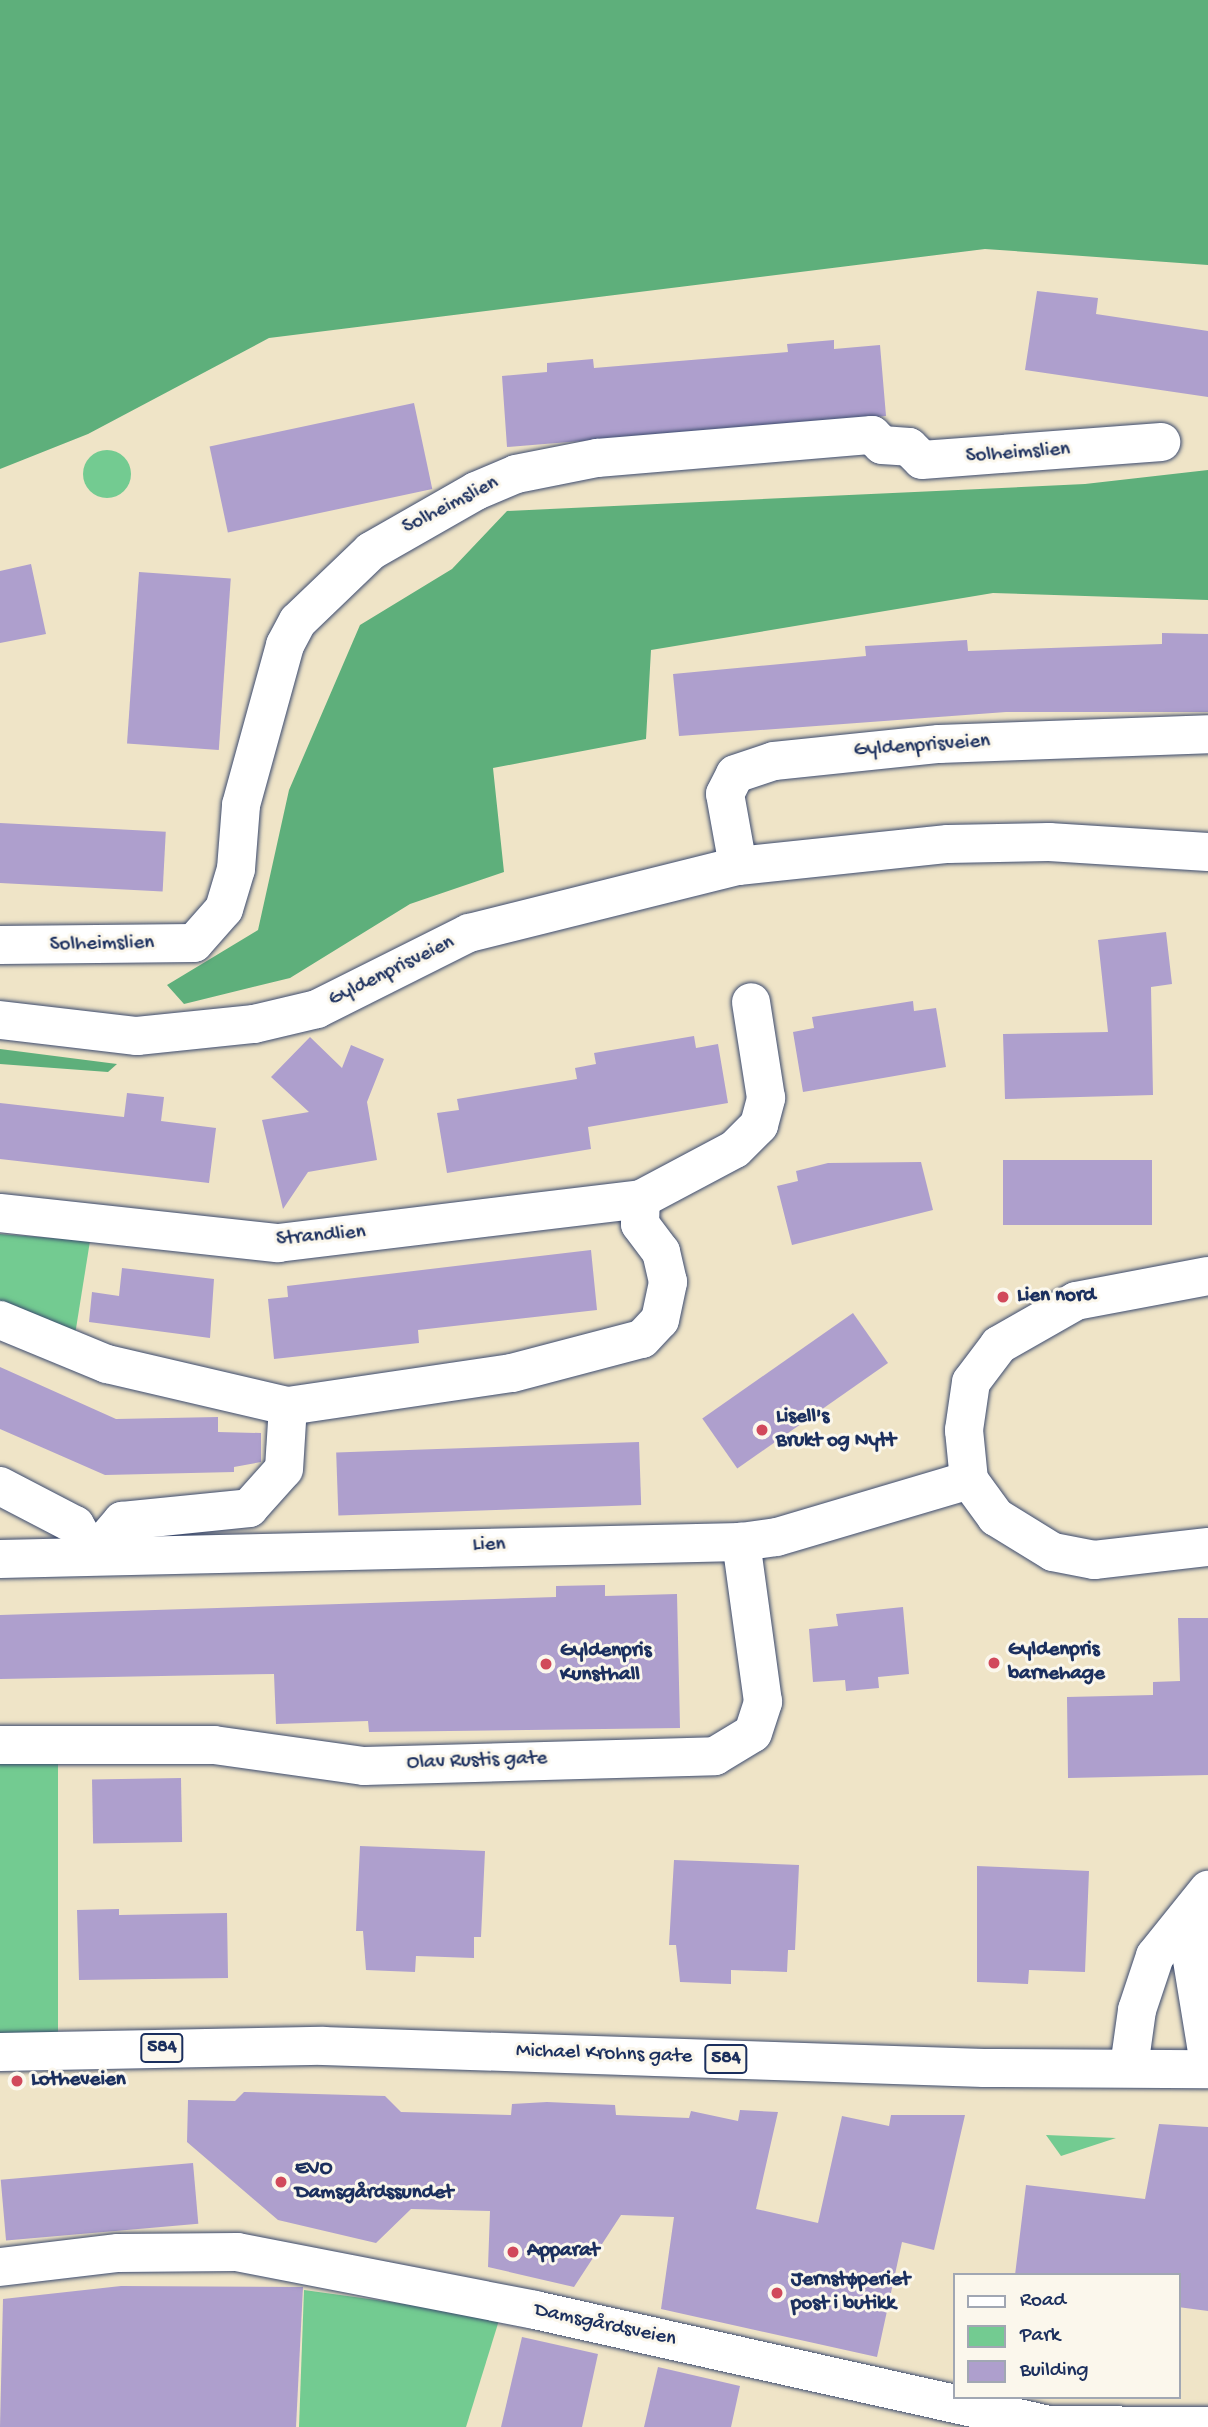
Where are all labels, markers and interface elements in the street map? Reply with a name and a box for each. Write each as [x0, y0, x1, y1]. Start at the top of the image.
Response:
street label: Solheimslien [965, 438, 1071, 470]
street label: Solheimslien [399, 471, 503, 541]
street label: Gyldenprisveien [853, 730, 991, 764]
street label: Solheimslien [50, 931, 154, 959]
street label: Gyldenprisveien [325, 931, 459, 1013]
street label: Strandlien [275, 1221, 367, 1253]
place label: Lien nord [1017, 1284, 1096, 1310]
marker: Lien nord [995, 1289, 1011, 1305]
place label: Lisell's Brukt og Nytt [776, 1405, 896, 1455]
marker: Lisell's Brukt og Nytt [754, 1422, 770, 1438]
street label: Lien [472, 1533, 506, 1559]
place label: Gyldenpris barnehage [1008, 1638, 1105, 1688]
place label: Gyldenpris Kunsthall [560, 1639, 651, 1689]
marker: Gyldenpris barnehage [986, 1655, 1002, 1671]
marker: Gyldenpris Kunsthall [538, 1656, 554, 1672]
street label: Olav Rustis gate [406, 1747, 548, 1777]
road number: 584 [139, 2032, 185, 2064]
street label: Michael Krohns gate [515, 2039, 693, 2071]
road number: 584 [703, 2044, 749, 2074]
place label: Lotheveien [31, 2068, 126, 2094]
marker: Lotheveien [9, 2073, 25, 2089]
place label: EVO Damsgårdssundet [295, 2157, 453, 2207]
marker: EVO Damsgårdssundet [273, 2174, 289, 2190]
place label: Apparat [527, 2239, 599, 2265]
marker: Apparat [505, 2244, 521, 2260]
place label: Jernstøperiet post i butikk [791, 2268, 910, 2318]
legend [953, 2273, 1180, 2399]
marker: Jernstøperiet post i butikk [769, 2285, 785, 2301]
text: Road [1020, 2289, 1066, 2314]
street label: Damsgårdsveien [532, 2299, 678, 2353]
text: Park [1020, 2324, 1060, 2349]
text: Building [1020, 2359, 1089, 2384]

